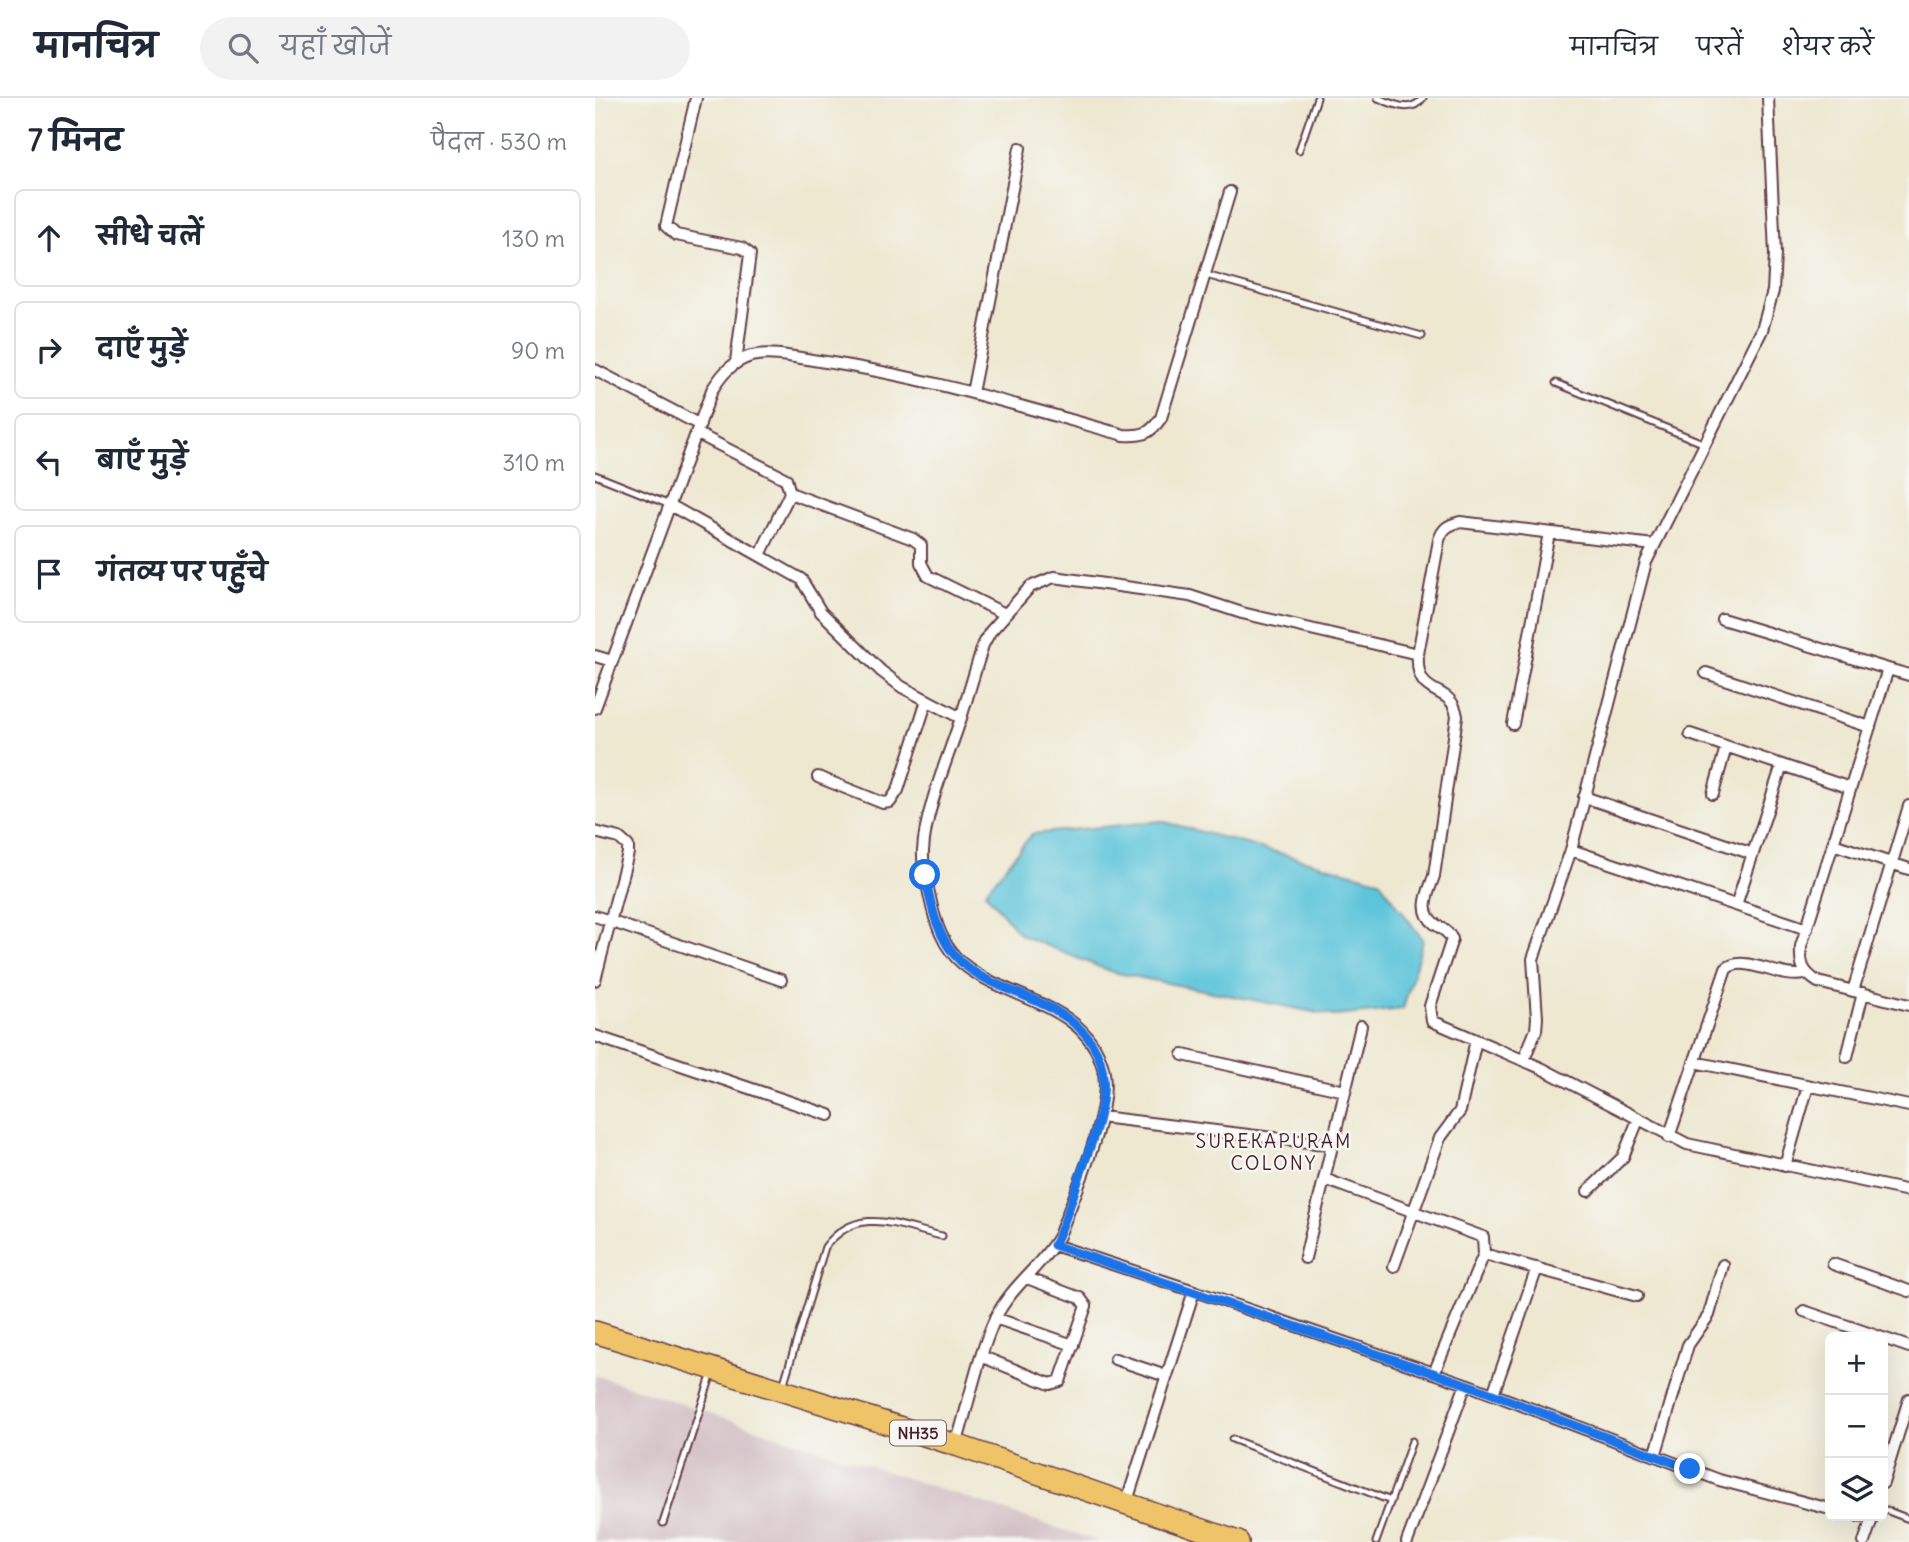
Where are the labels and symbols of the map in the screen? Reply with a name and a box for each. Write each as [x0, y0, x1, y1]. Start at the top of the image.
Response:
route start [909, 859, 940, 890]
district label: SUREKAPURAM COLONY [1196, 1129, 1352, 1175]
road number: NH35 [890, 1420, 946, 1446]
route end [1674, 1453, 1705, 1484]

